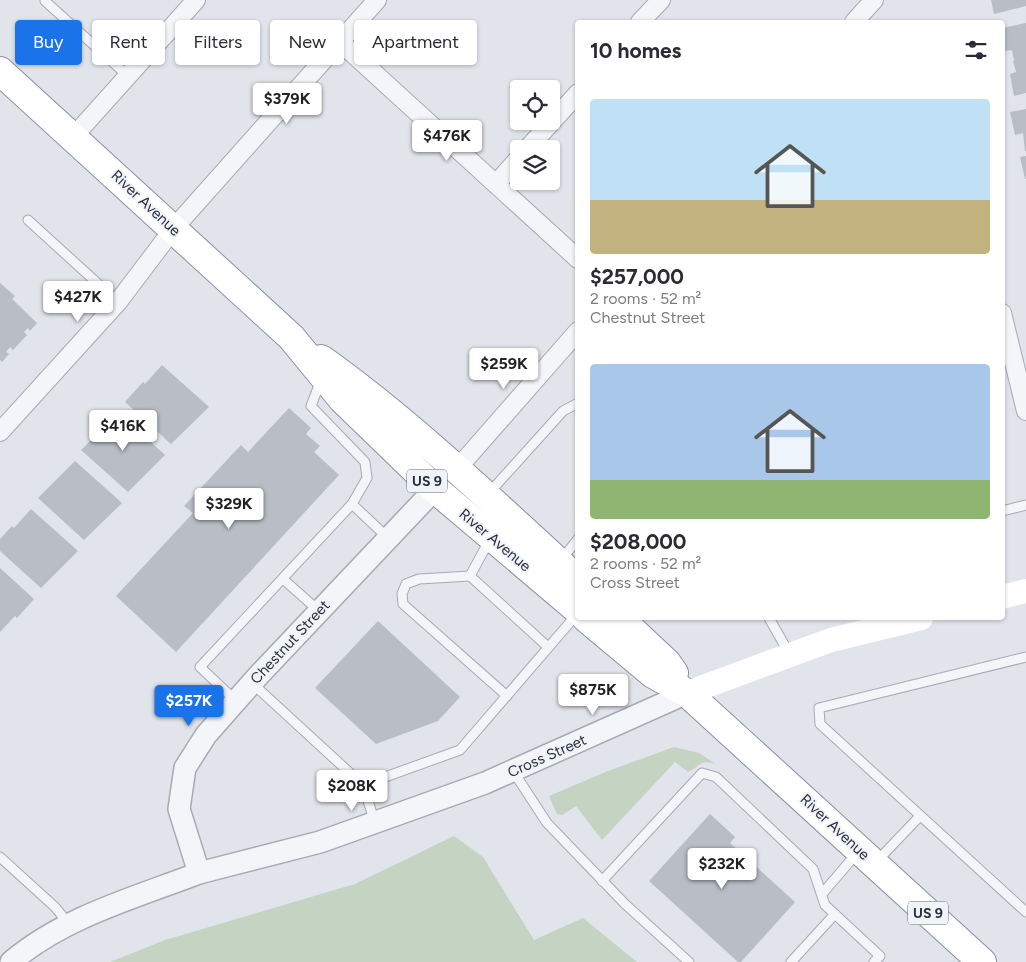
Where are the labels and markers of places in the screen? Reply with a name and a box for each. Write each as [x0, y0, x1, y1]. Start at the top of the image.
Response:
pin: $379K [252, 82, 322, 125]
pin: $476K [412, 120, 482, 162]
pin: $427K [43, 280, 113, 323]
pin: $259K [469, 348, 539, 390]
pin: $416K [88, 410, 158, 452]
pin: $329K [194, 488, 264, 530]
pin: $875K [558, 674, 628, 716]
pin: $257K [154, 684, 224, 727]
pin: $208K [317, 770, 387, 812]
pin: $232K [687, 848, 757, 890]

